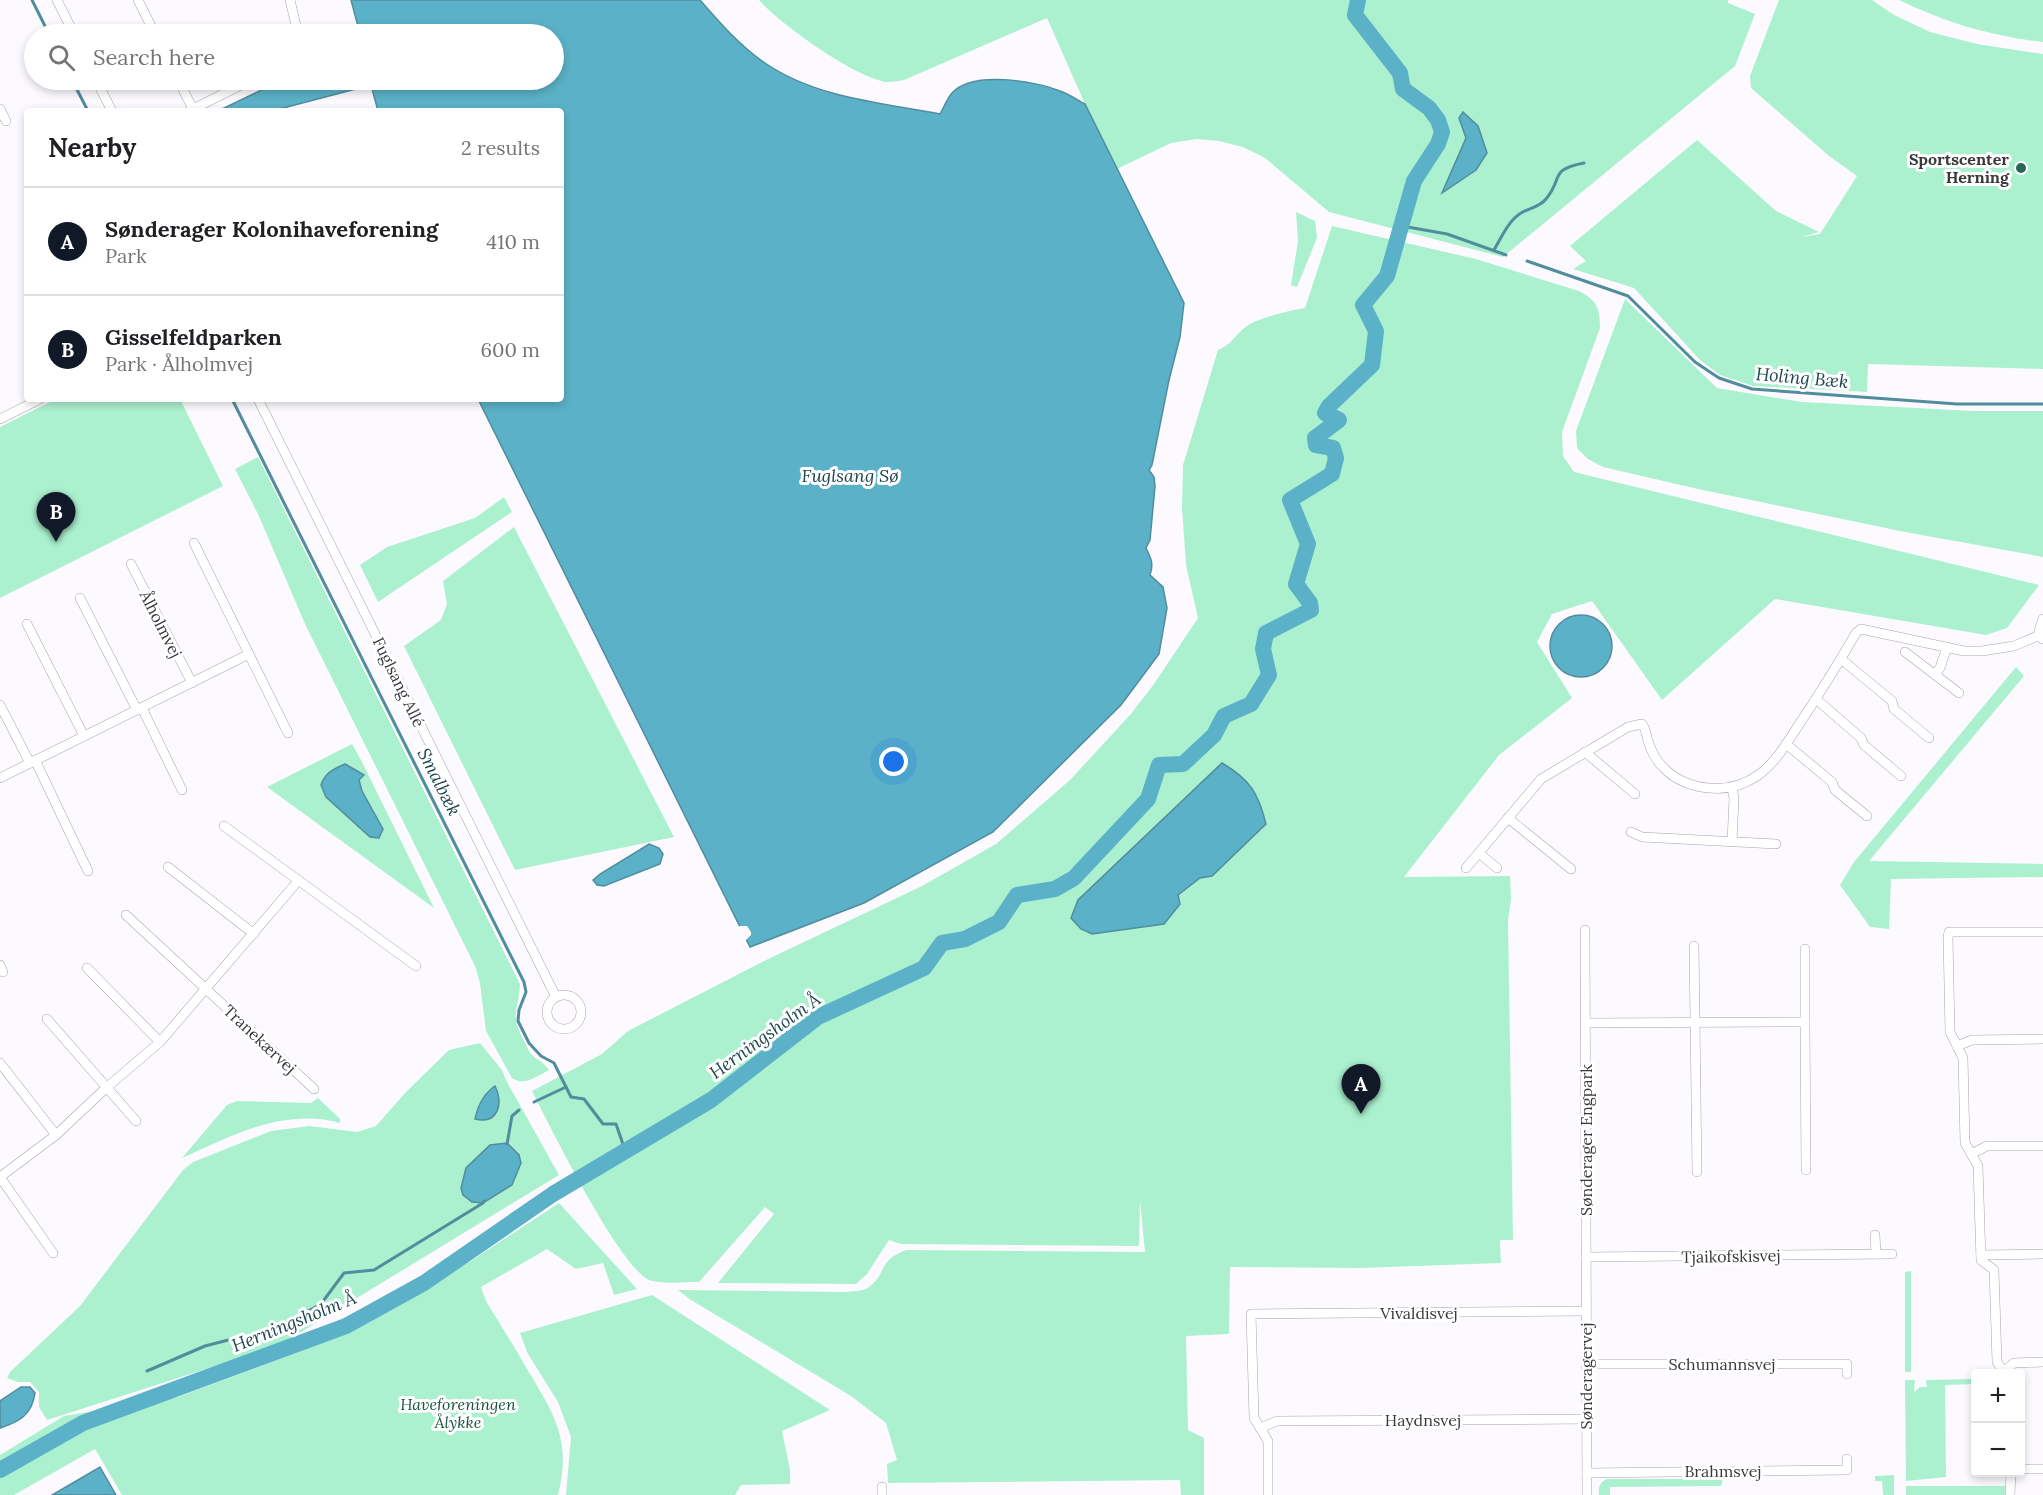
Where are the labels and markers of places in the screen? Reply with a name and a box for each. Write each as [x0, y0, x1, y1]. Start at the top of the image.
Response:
place label: Sportscenter Herning [1909, 149, 2010, 187]
marker: Sportscenter Herning [2014, 161, 2028, 175]
pin: B [36, 492, 76, 542]
pin: A [1342, 1064, 1380, 1114]

